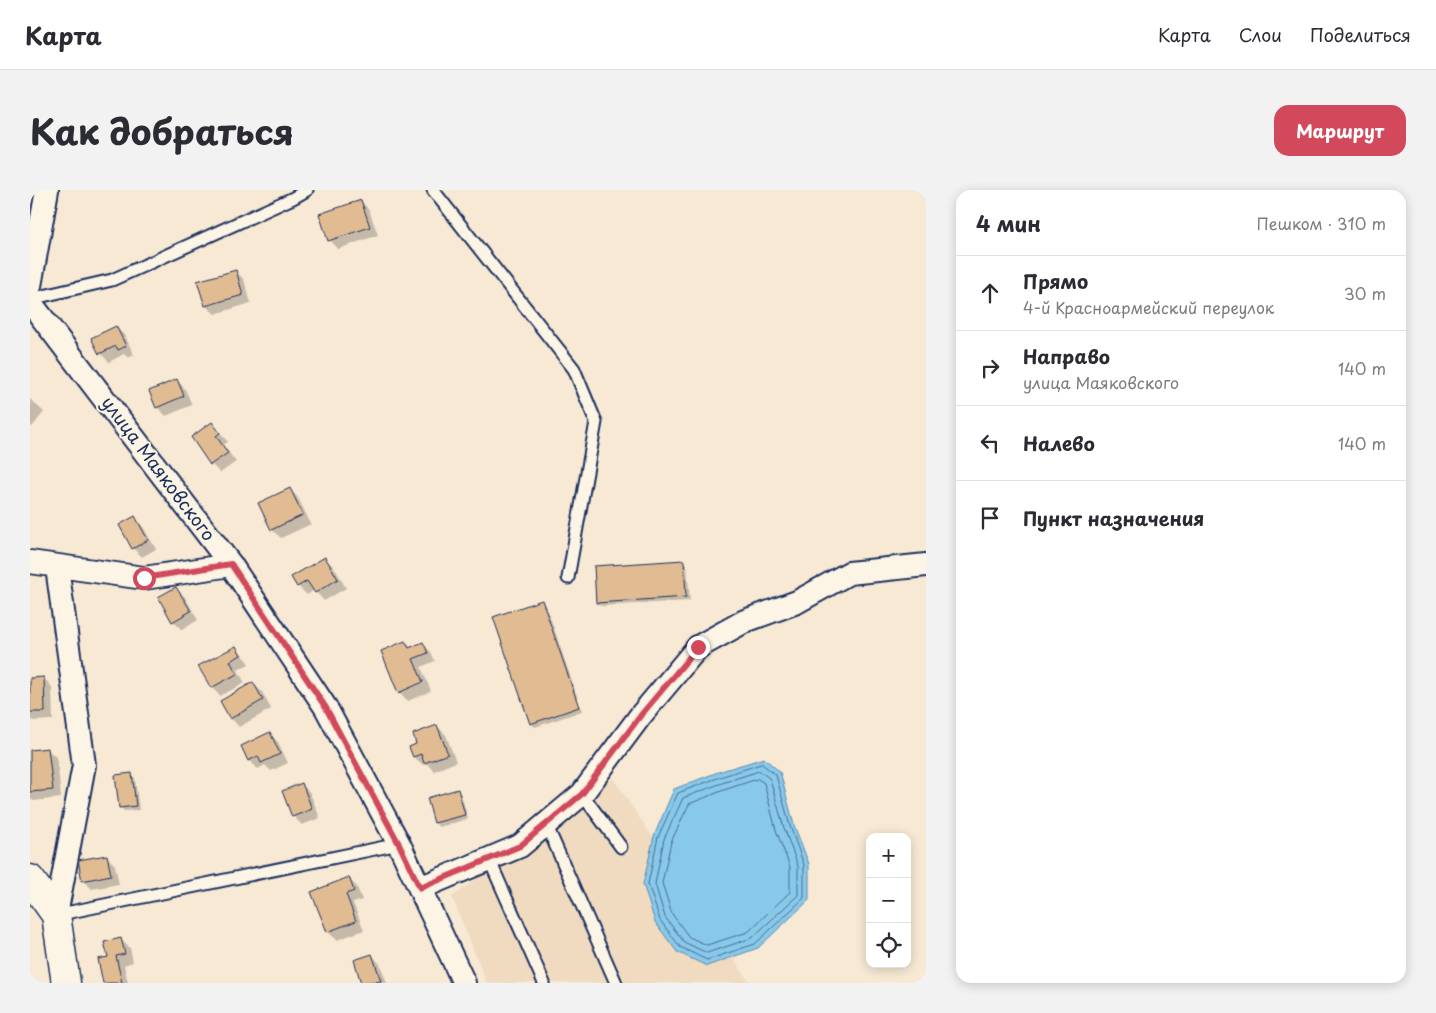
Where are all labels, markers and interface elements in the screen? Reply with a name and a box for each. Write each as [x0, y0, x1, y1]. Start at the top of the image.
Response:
text: Карта [25, 17, 102, 53]
text: Карта [1158, 21, 1211, 48]
text: Слои [1239, 21, 1282, 48]
text: Поделиться [1310, 21, 1411, 48]
text: Как добраться [30, 104, 294, 157]
button: Маршрут [1274, 105, 1406, 156]
text: 4 мин [976, 207, 1041, 239]
text: Пешком · 310 m [1257, 211, 1386, 235]
text: Прямо [1023, 267, 1088, 295]
icon: ahead [976, 279, 1004, 307]
text: 30 m [1344, 281, 1386, 305]
text: 4-й Красноармейский переулок [1023, 295, 1274, 319]
text: Направо [1023, 342, 1110, 370]
icon: right [976, 354, 1004, 382]
text: 140 m [1338, 356, 1386, 380]
text: улица Маяковского [1023, 370, 1179, 394]
street label: улица Маяковского [96, 390, 223, 546]
icon: left [976, 429, 1004, 457]
text: Налево [1023, 429, 1095, 457]
text: 140 m [1338, 431, 1386, 455]
icon: arrive [976, 504, 1004, 532]
text: Пункт назначения [1023, 504, 1204, 532]
route start [133, 567, 156, 590]
route end [687, 636, 710, 659]
map controls [866, 833, 911, 968]
button: + [866, 833, 911, 878]
button: − [866, 878, 911, 923]
button: locate [866, 923, 911, 968]

